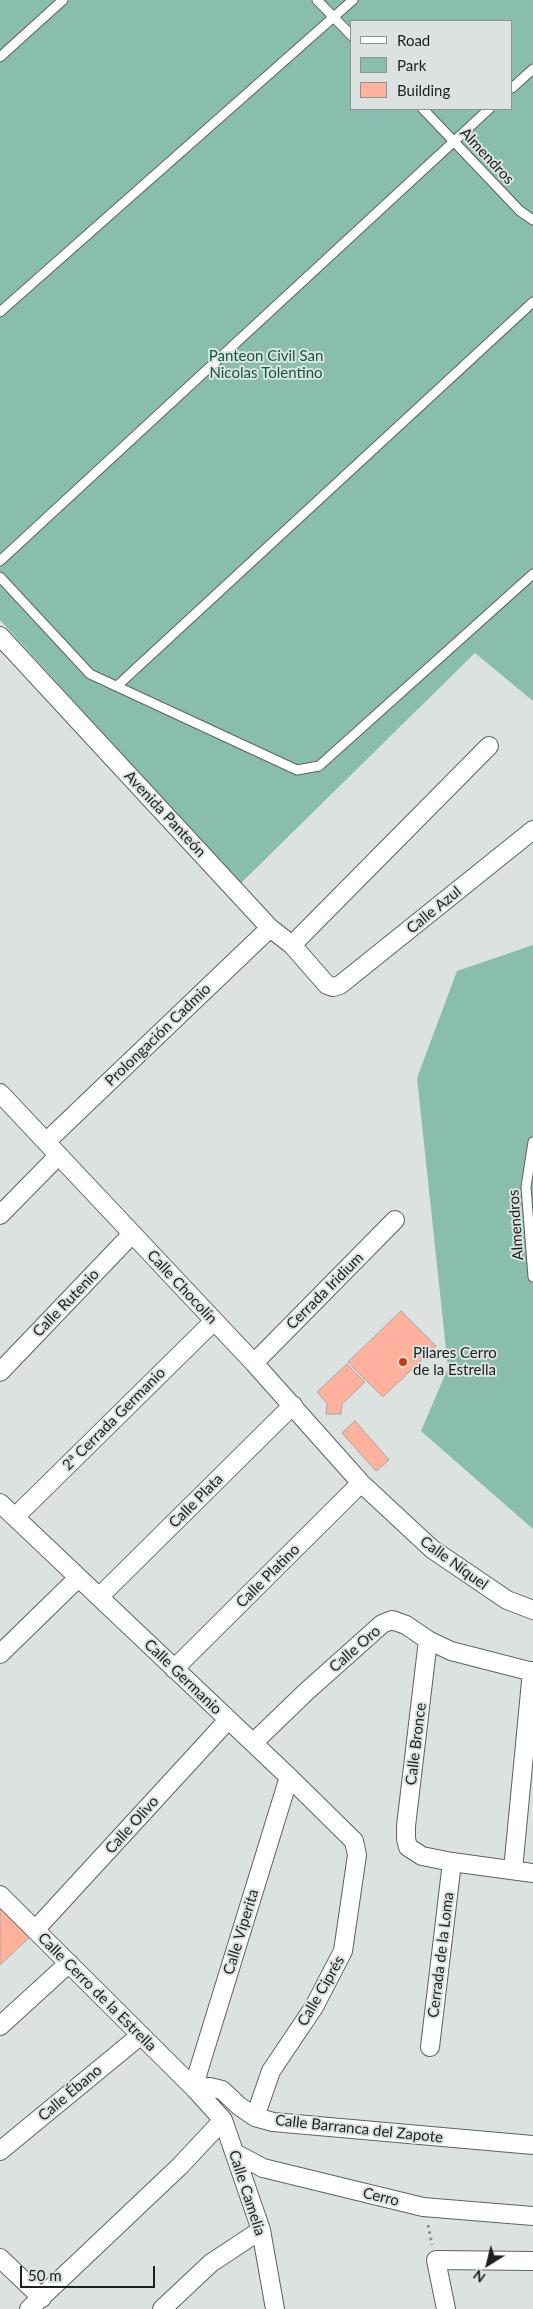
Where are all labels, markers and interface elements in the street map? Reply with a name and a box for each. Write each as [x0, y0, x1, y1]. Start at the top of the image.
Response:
legend [350, 20, 513, 110]
text: Road [397, 31, 430, 49]
text: Park [397, 56, 426, 74]
text: Building [397, 81, 450, 99]
street label: Almendros [456, 124, 518, 188]
park label: Panteon Civil San Nicolas Tolentino [209, 347, 323, 382]
street label: Avenida Panteón [120, 767, 210, 861]
street label: Calle Azul [403, 883, 465, 937]
street label: Prolongación Cadmio [101, 980, 215, 1090]
street label: Almendros [505, 1189, 527, 1261]
street label: Calle Chocolín [143, 1246, 221, 1328]
street label: Cerrada Iridium [283, 1249, 367, 1333]
street label: Calle Rutenio [29, 1265, 103, 1341]
place label: Pilares Cerro de la Estrella [413, 1344, 497, 1379]
marker: Pilares Cerro de la Estrella [397, 1356, 409, 1368]
street label: 2ª Cerrada Germanio [59, 1364, 169, 1474]
street label: Calle Plata [165, 1470, 227, 1532]
street label: Calle Níquel [417, 1532, 491, 1594]
street label: Calle Platino [233, 1541, 303, 1611]
street label: Calle Oro [326, 1622, 384, 1676]
street label: Calle Germanio [140, 1636, 226, 1718]
street label: Calle Bronce [402, 1702, 430, 1786]
street label: Calle Olivo [101, 1792, 163, 1858]
street label: Calle Viperita [219, 1887, 263, 1977]
street label: Cerrada de la Loma [424, 1891, 458, 2019]
street label: Calle Cerro de la Estrella [34, 1929, 160, 2055]
street label: Calle Ciprés [294, 1953, 348, 2029]
street label: Calle Ébano [34, 2061, 106, 2125]
street label: Calle Barranca del Zapote [274, 2111, 444, 2147]
street label: Calle Camelia [225, 2148, 269, 2238]
street label: Cerro [361, 2184, 401, 2210]
north arrow [463, 2239, 513, 2289]
scale bar [22, 2256, 158, 2288]
text: 50 m [28, 2266, 62, 2284]
text: N [470, 2266, 488, 2287]

